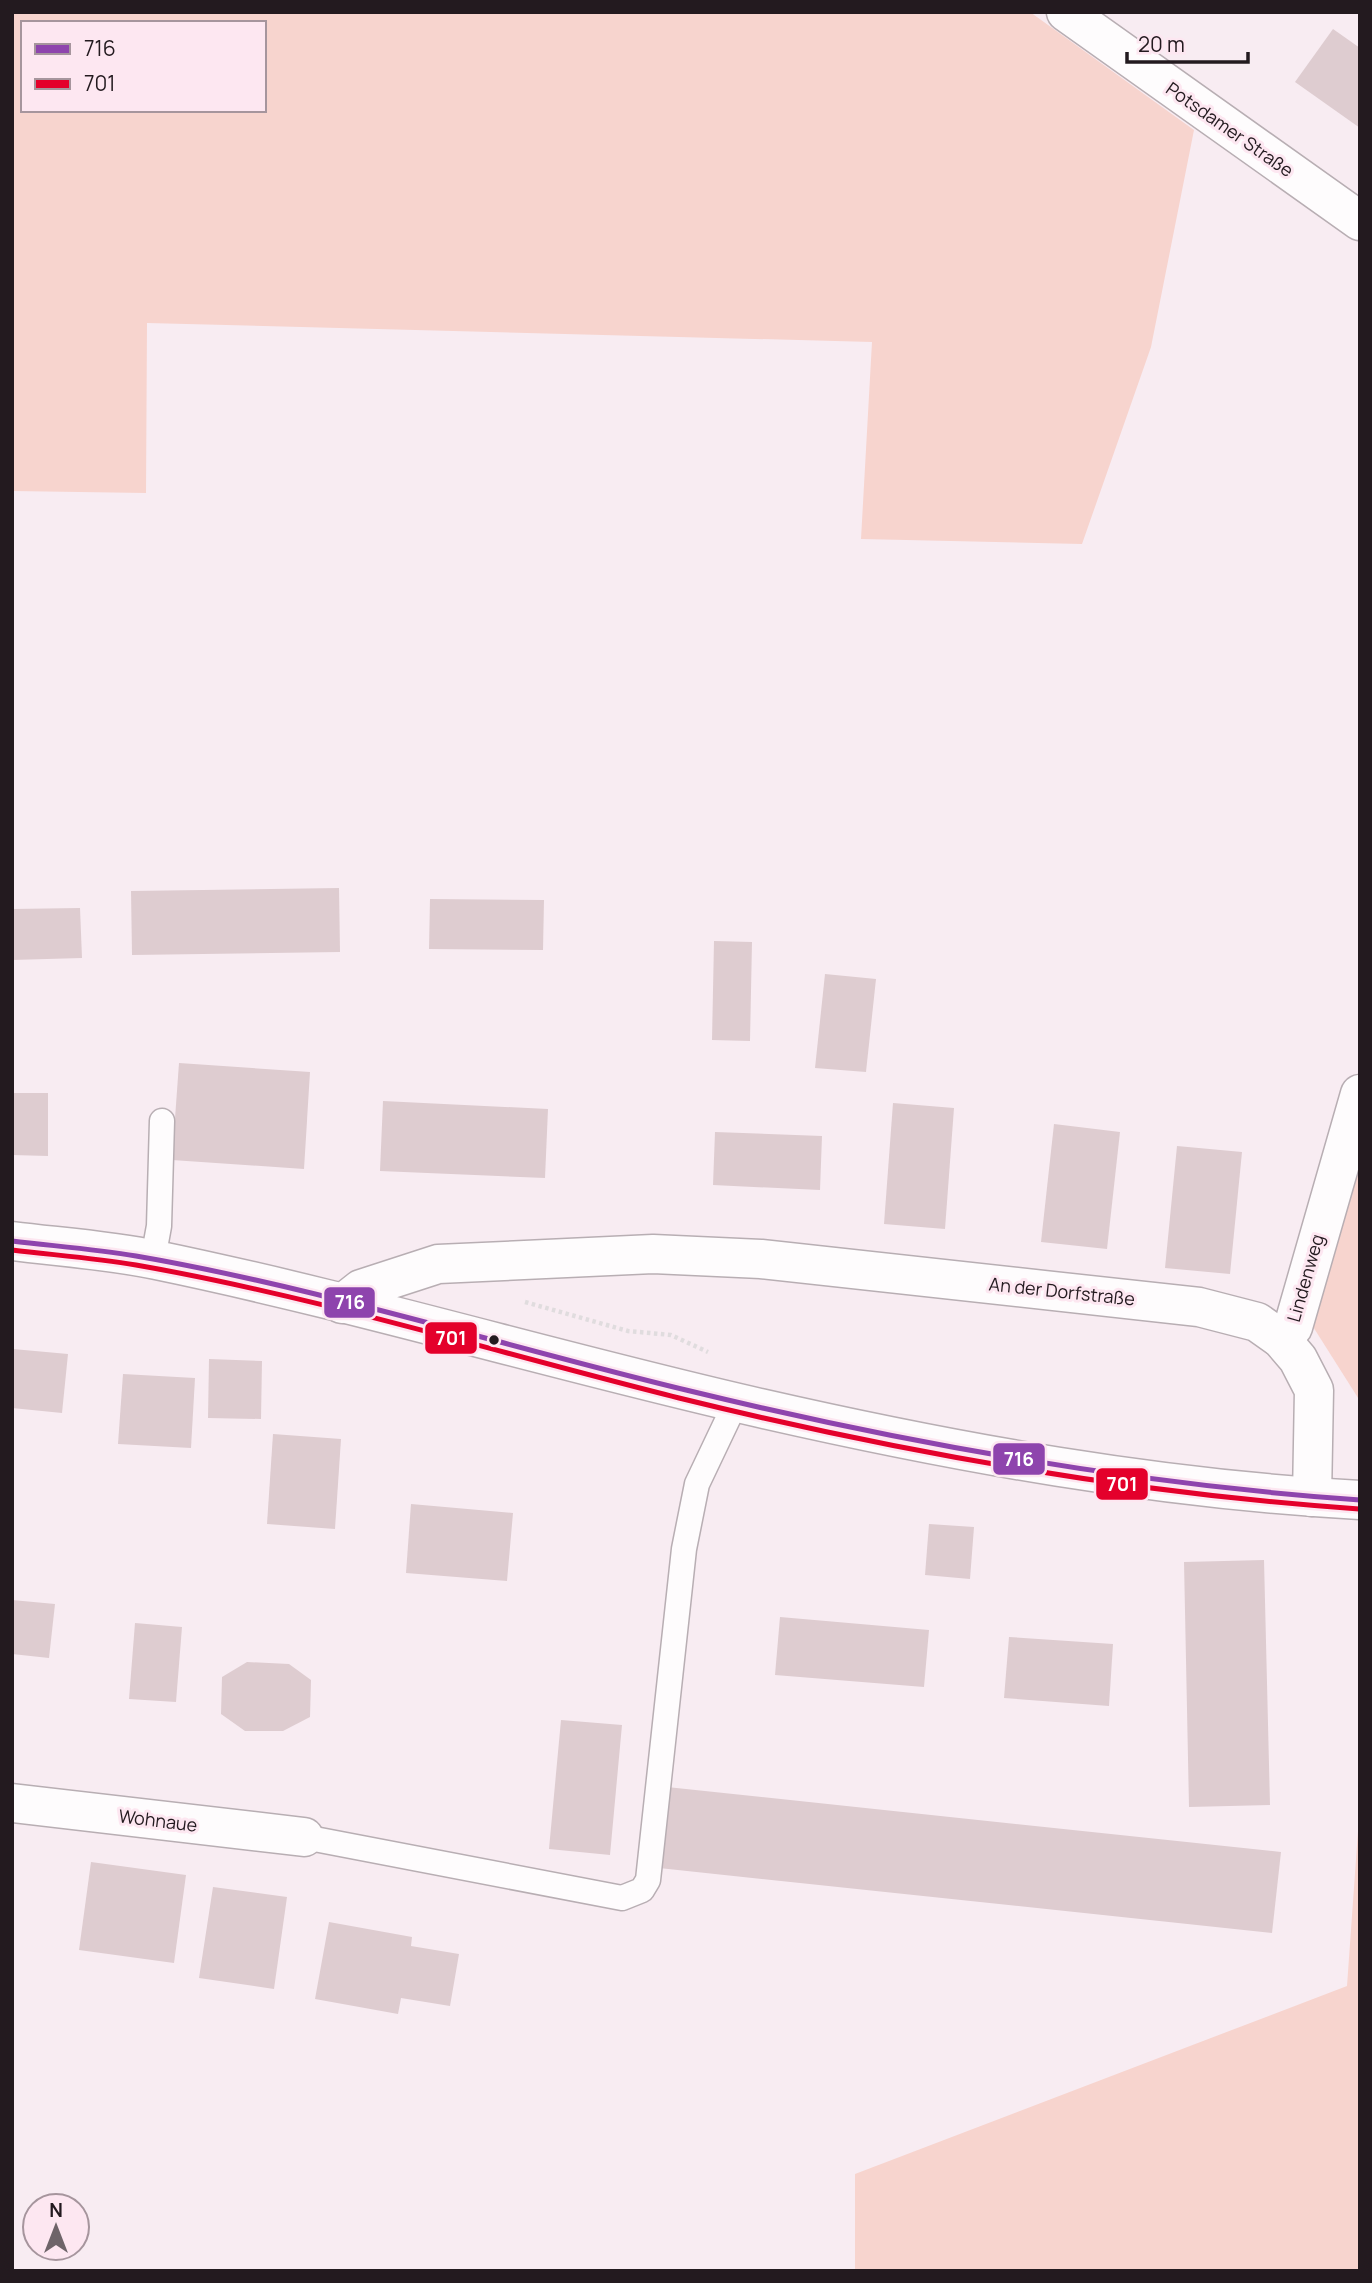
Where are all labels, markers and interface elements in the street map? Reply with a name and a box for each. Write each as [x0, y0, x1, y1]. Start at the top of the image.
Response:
legend [21, 21, 266, 112]
scale bar [1127, 21, 1248, 65]
text: 20 m [1138, 30, 1185, 58]
text: 716 [84, 34, 116, 62]
text: 701 [84, 69, 116, 97]
street label: Potsdamer Straße [1162, 76, 1298, 182]
street label: Lindenweg [1281, 1231, 1329, 1325]
street label: An der Dorfstraße [988, 1271, 1136, 1311]
line badge: 716 [323, 1286, 376, 1319]
text: 716 [335, 1289, 365, 1315]
line badge: 701 [424, 1321, 478, 1355]
text: 701 [436, 1325, 466, 1351]
unlabelled marker [487, 1333, 501, 1347]
line badge: 716 [992, 1442, 1046, 1476]
text: 716 [1004, 1446, 1034, 1472]
line badge: 701 [1095, 1467, 1149, 1501]
text: 701 [1107, 1471, 1137, 1497]
street label: Wohnaue [117, 1803, 199, 1837]
north arrow [21, 2192, 91, 2262]
text: N [49, 2197, 63, 2223]

